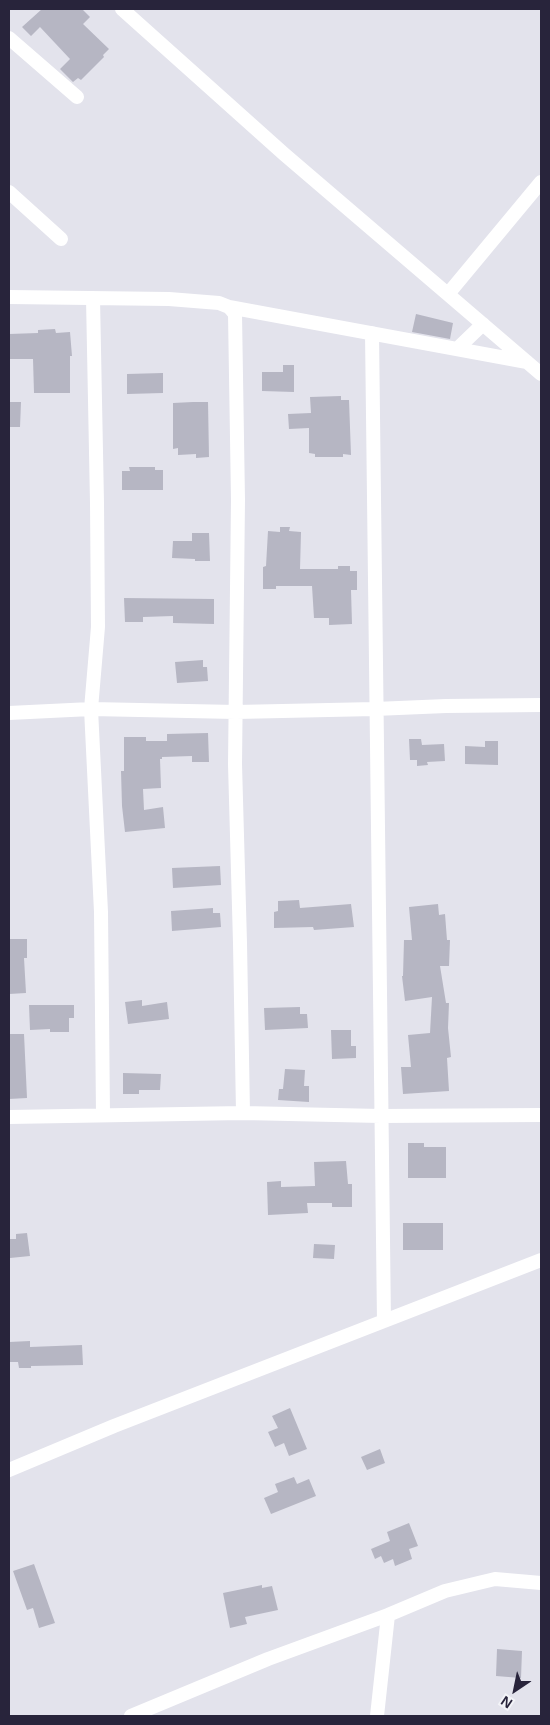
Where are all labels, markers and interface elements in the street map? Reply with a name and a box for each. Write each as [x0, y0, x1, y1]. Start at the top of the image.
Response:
north arrow [490, 1665, 540, 1715]
text: N [498, 1693, 515, 1712]

